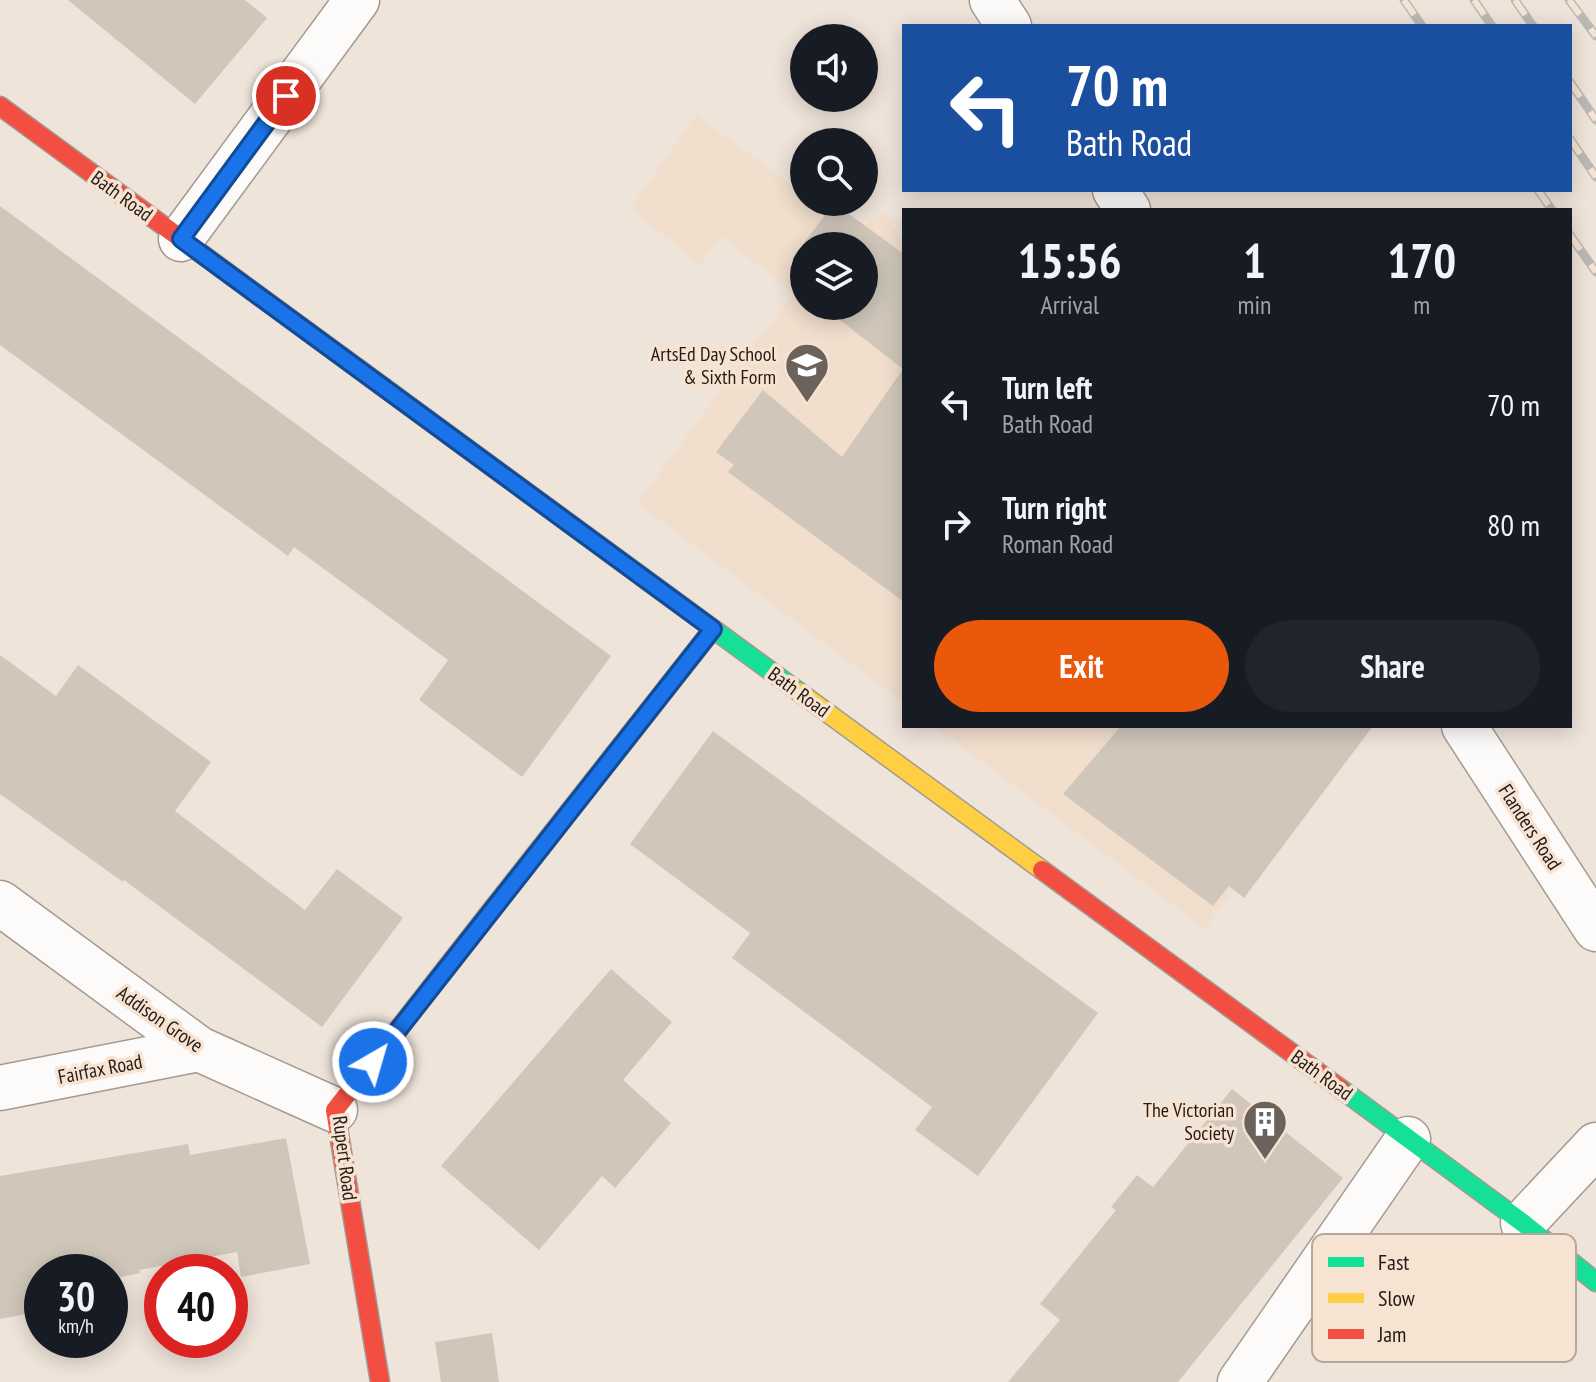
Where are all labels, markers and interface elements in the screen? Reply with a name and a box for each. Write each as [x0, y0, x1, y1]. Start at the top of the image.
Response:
map controls [790, 24, 878, 320]
button: sound [790, 24, 878, 112]
text: 70 m [1066, 49, 1168, 121]
icon: left [934, 56, 1038, 160]
pin [252, 62, 320, 130]
icon: arrive [264, 74, 308, 118]
text: Bath Road [1066, 119, 1192, 166]
button: search [790, 128, 878, 216]
street label: Bath Road [86, 165, 158, 227]
text: 15:56 [1018, 229, 1122, 291]
text: 1 [1243, 229, 1266, 291]
text: 170 [1387, 229, 1456, 291]
button: layers [790, 232, 878, 320]
text: Arrival [1040, 288, 1099, 321]
text: min [1237, 288, 1271, 321]
text: m [1413, 288, 1430, 321]
place label: ArtsEd Day School & Sixth Form [651, 341, 776, 390]
school or university icon: ArtsEd Day School & Sixth Form [783, 341, 831, 404]
text: Turn left [1002, 368, 1092, 407]
icon: left [934, 382, 978, 426]
text: 70 m [1487, 385, 1540, 424]
text: Bath Road [1002, 407, 1093, 440]
text: Turn right [1002, 488, 1106, 527]
icon: right [934, 502, 978, 546]
text: 80 m [1487, 505, 1540, 544]
text: Roman Road [1002, 527, 1113, 560]
button: Exit [934, 620, 1229, 712]
button: Share [1245, 620, 1540, 712]
street label: Bath Road [763, 661, 835, 723]
street label: Flanders Road [1493, 779, 1567, 875]
street label: Addison Grove [112, 980, 208, 1058]
position arrow [331, 1020, 415, 1104]
street label: Bath Road [1286, 1044, 1358, 1106]
street label: Fairfax Road [56, 1048, 144, 1090]
place label: The Victorian Society [1143, 1097, 1234, 1146]
building icon: The Victorian Society [1241, 1098, 1289, 1161]
street label: Rupert Road [327, 1114, 363, 1202]
legend [1312, 1234, 1576, 1362]
text: Fast [1378, 1248, 1409, 1276]
speed limit sign: 40 [144, 1254, 248, 1358]
text: 30 [57, 1270, 95, 1322]
text: Slow [1378, 1284, 1415, 1312]
text: km/h [58, 1313, 94, 1339]
text: Jam [1377, 1320, 1406, 1348]

